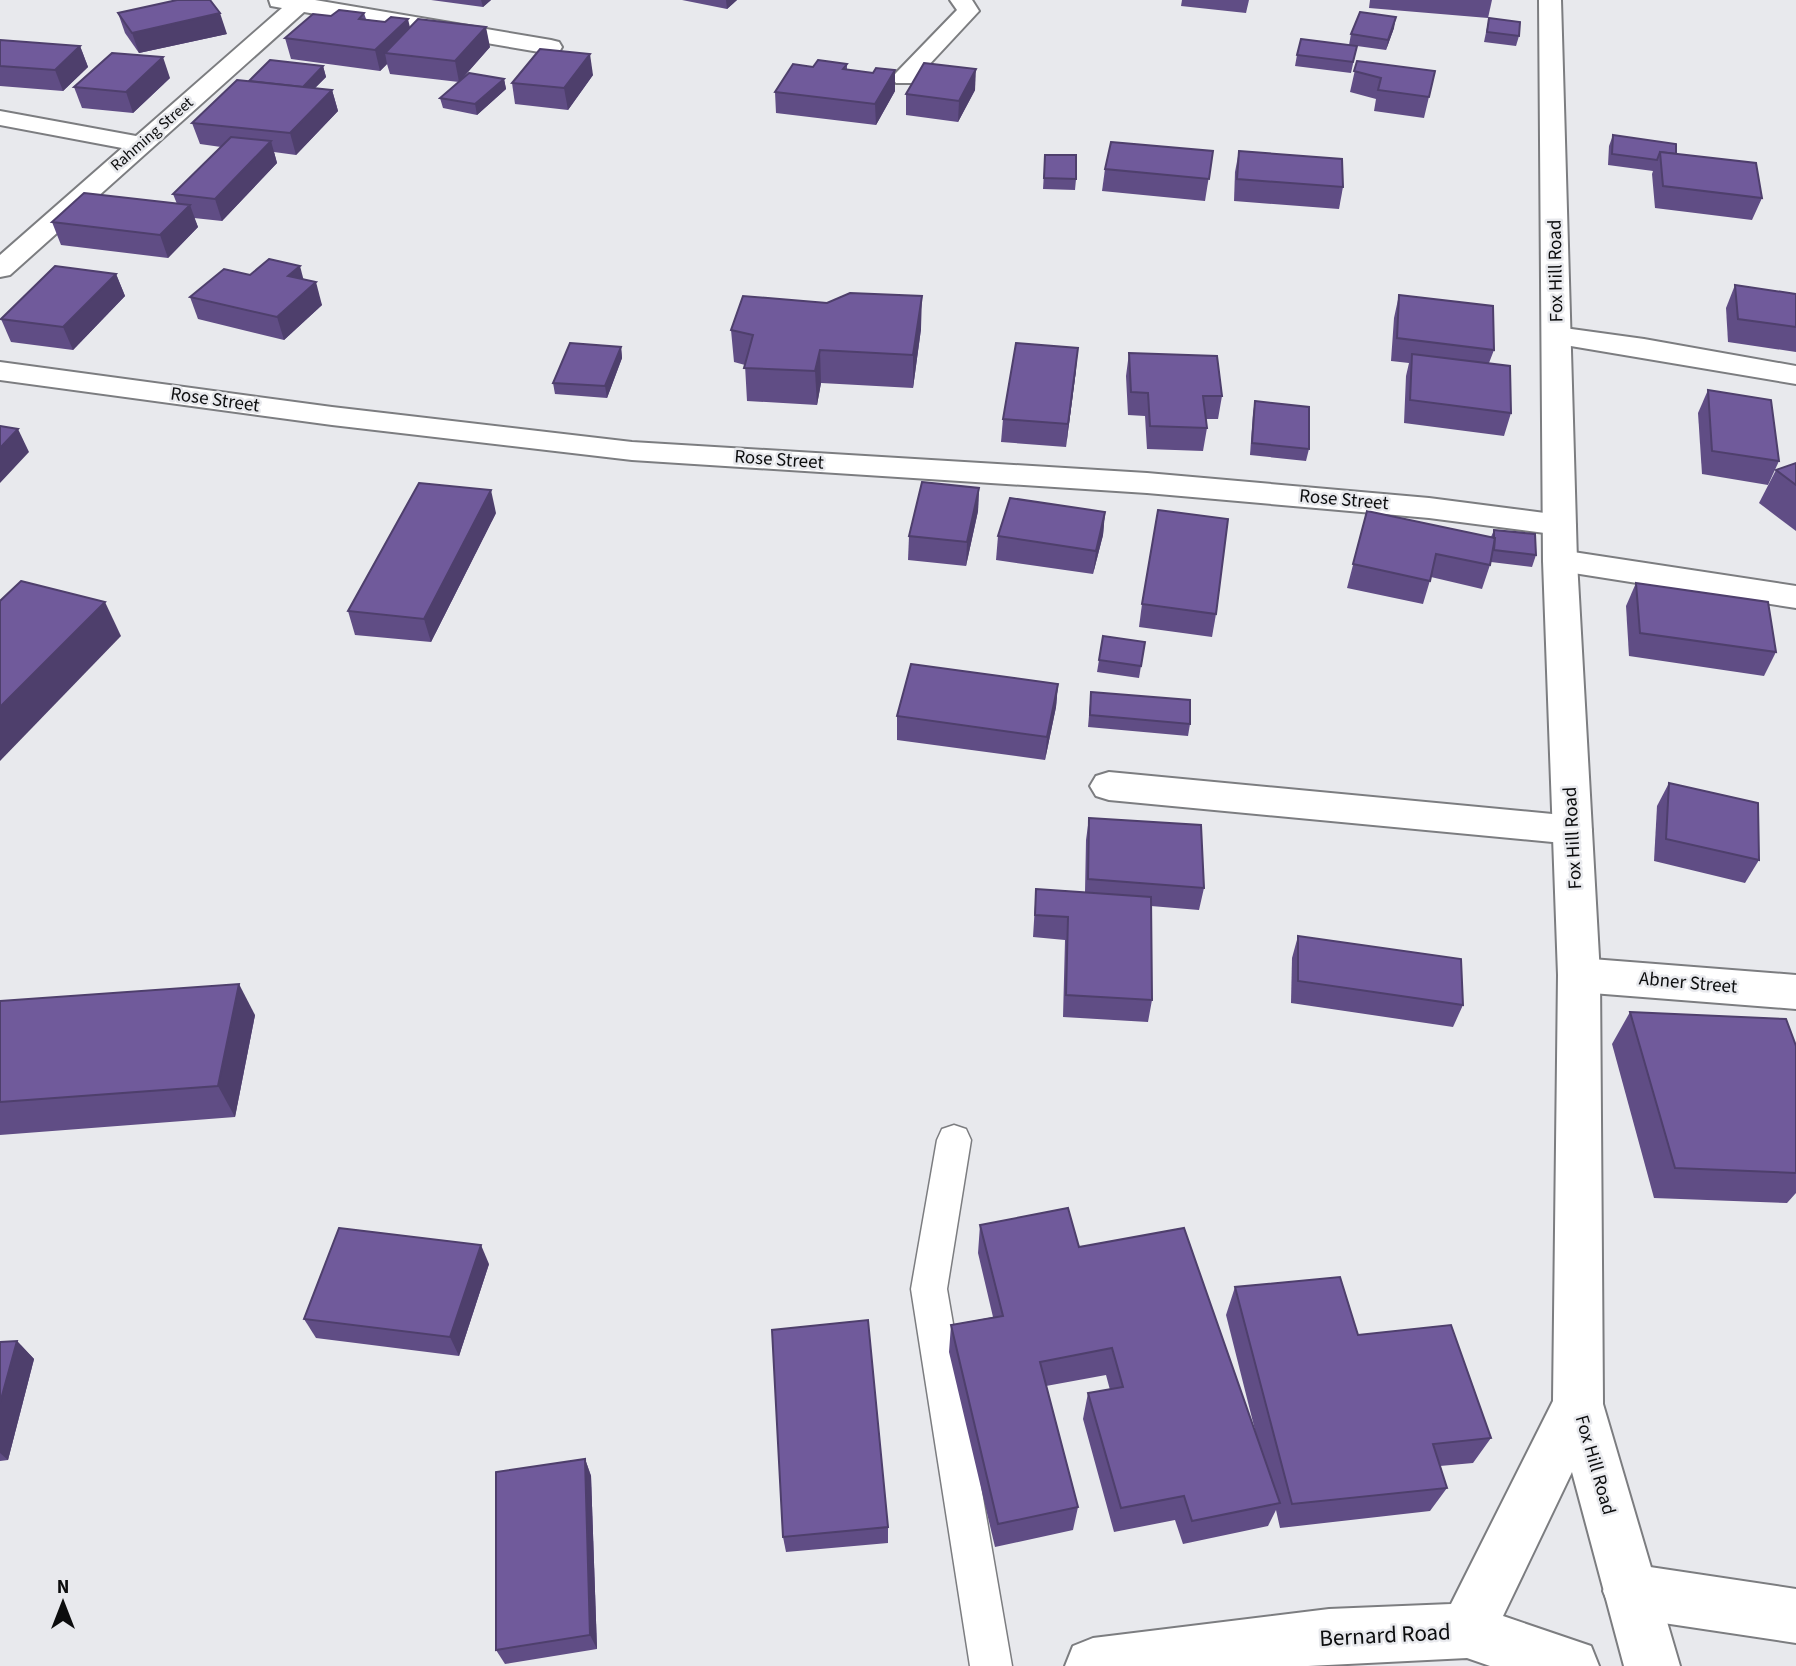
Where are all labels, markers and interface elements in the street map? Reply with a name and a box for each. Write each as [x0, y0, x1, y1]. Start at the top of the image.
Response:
street label: Rahming Street [106, 91, 199, 176]
street label: Fox Hill Road [1542, 219, 1570, 323]
street label: Rose Street [169, 380, 262, 420]
street label: Rose Street [733, 443, 825, 477]
street label: Rose Street [1298, 483, 1390, 517]
street label: Fox Hill Road [1557, 786, 1589, 890]
street label: Abner Street [1638, 965, 1739, 1001]
street label: Fox Hill Road [1568, 1412, 1622, 1518]
north arrow [28, 1568, 98, 1638]
text: N [57, 1574, 69, 1601]
street label: Bernard Road [1318, 1615, 1452, 1655]

